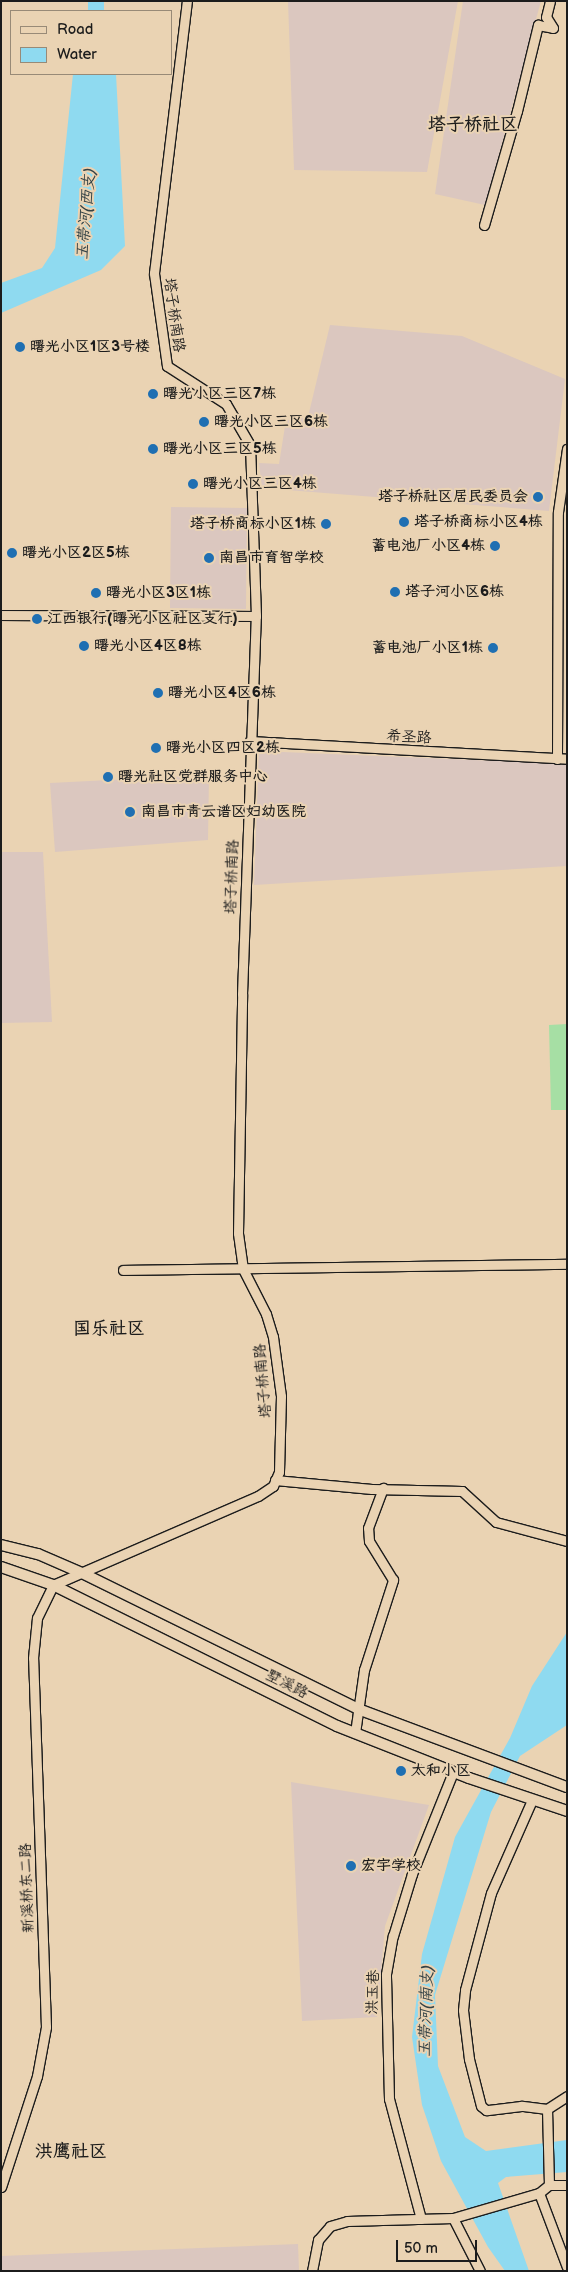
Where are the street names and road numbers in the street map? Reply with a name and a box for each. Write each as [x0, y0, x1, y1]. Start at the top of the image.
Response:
street label: 塔子桥南路 [160, 277, 188, 353]
street label: 希圣路 [386, 727, 432, 747]
street label: 塔子桥南路 [222, 839, 242, 915]
street label: 塔子桥南路 [251, 1343, 275, 1419]
street label: 墅溪路 [263, 1666, 311, 1702]
street label: 新溪桥东二路 [16, 1843, 38, 1933]
street label: 洪玉巷 [363, 1969, 383, 2015]

